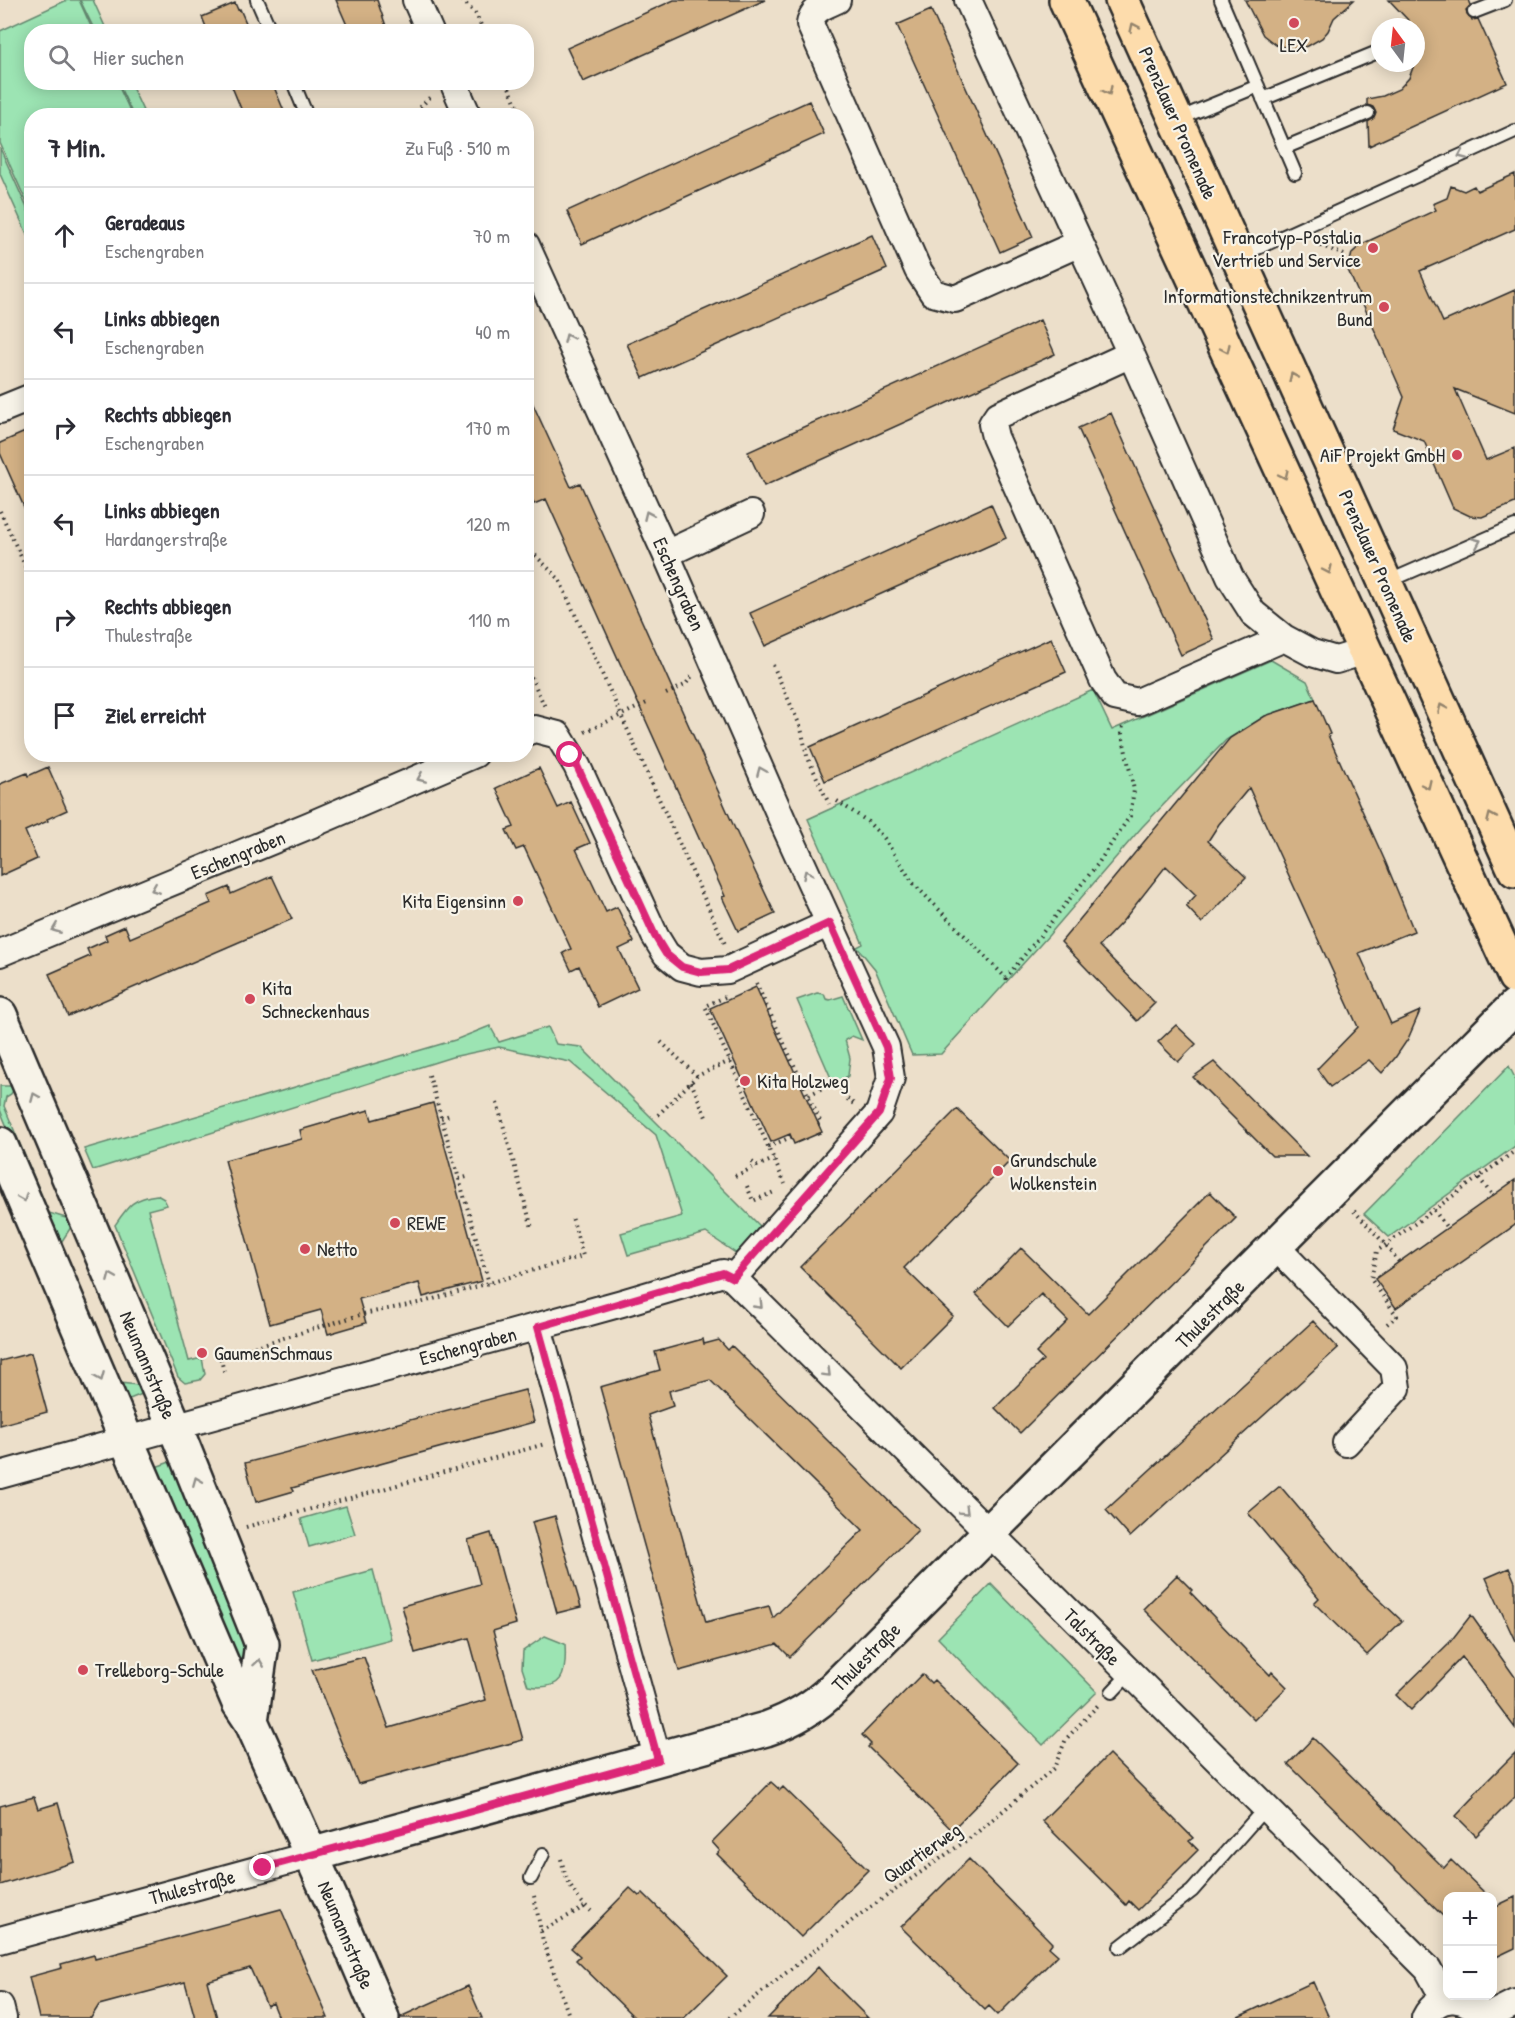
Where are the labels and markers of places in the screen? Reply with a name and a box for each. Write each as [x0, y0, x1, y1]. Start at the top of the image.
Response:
marker: LEX [1287, 16, 1301, 30]
place label: LEX [1280, 31, 1308, 58]
place label: Francotyp-Postalia Vertrieb und Service [1212, 223, 1361, 273]
marker: Francotyp-Postalia Vertrieb und Service [1366, 241, 1380, 255]
place label: Informationstechnikzentrum Bund [1163, 282, 1372, 332]
marker: Informationstechnikzentrum Bund [1377, 300, 1391, 314]
place label: AiF Projekt GmbH [1320, 441, 1445, 468]
marker: AiF Projekt GmbH [1450, 448, 1464, 462]
place label: Kita Eigensinn [402, 887, 506, 914]
marker: Kita Eigensinn [511, 894, 525, 908]
place label: Kita Schneckenhaus [262, 974, 370, 1024]
marker: Kita Schneckenhaus [243, 992, 257, 1006]
place label: Kita Holzweg [757, 1067, 849, 1094]
marker: Kita Holzweg [738, 1074, 752, 1088]
place label: Grundschule Wolkenstein [1010, 1146, 1097, 1196]
marker: Grundschule Wolkenstein [991, 1164, 1005, 1178]
place label: REWE [407, 1209, 446, 1236]
marker: REWE [388, 1216, 402, 1230]
place label: Netto [317, 1235, 357, 1262]
marker: Netto [298, 1242, 312, 1256]
place label: GaumenSchmaus [214, 1339, 333, 1366]
marker: GaumenSchmaus [195, 1346, 209, 1360]
place label: Trelleborg-Schule [95, 1656, 224, 1683]
marker: Trelleborg-Schule [76, 1663, 90, 1677]

